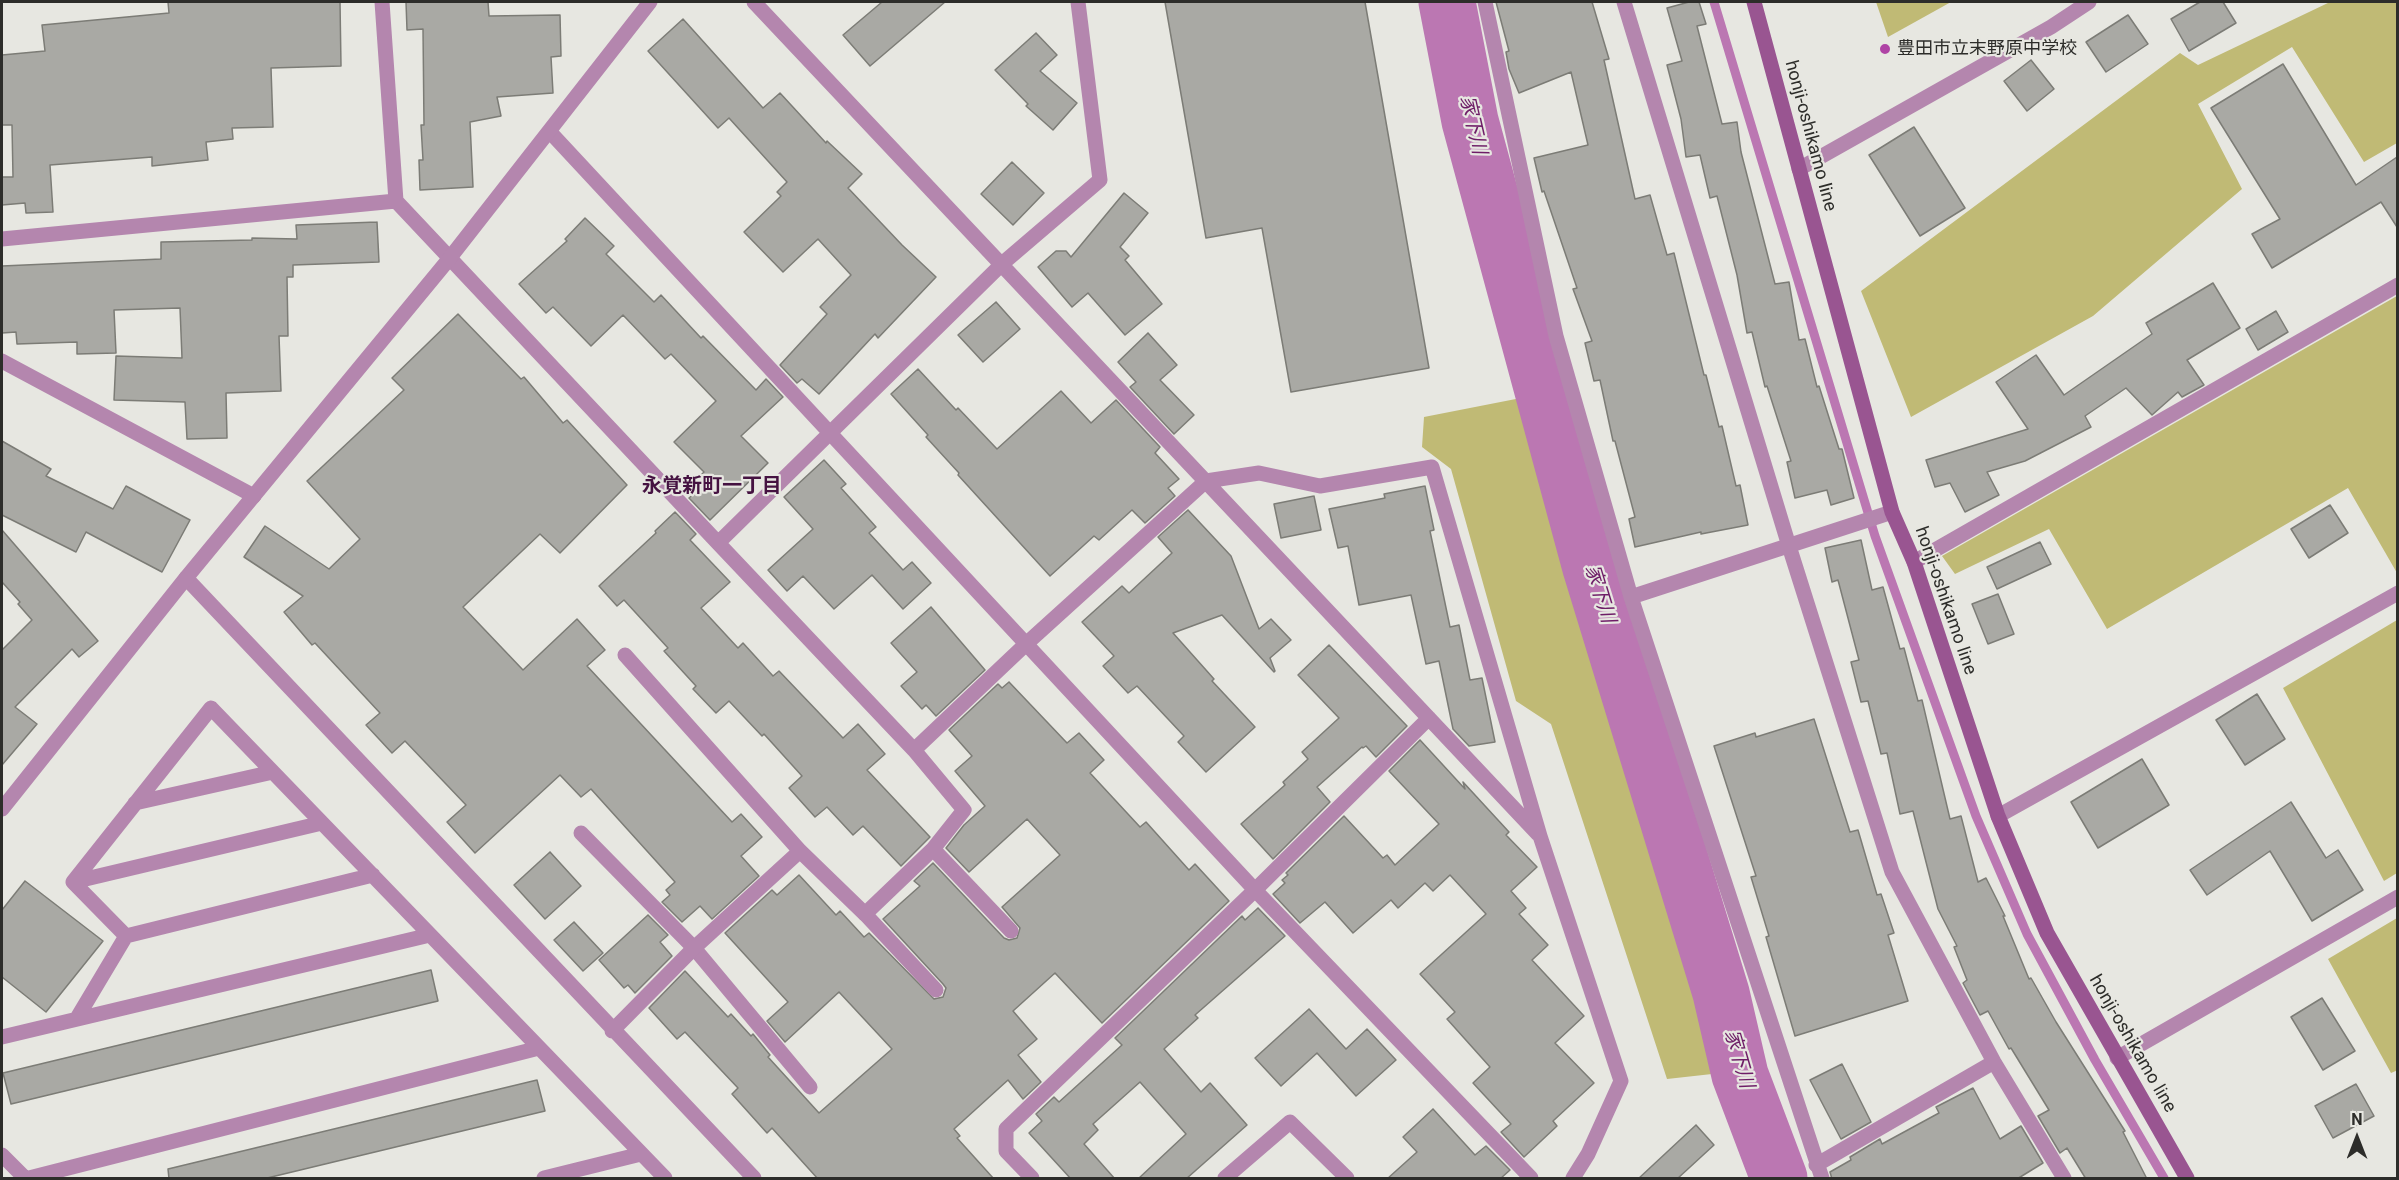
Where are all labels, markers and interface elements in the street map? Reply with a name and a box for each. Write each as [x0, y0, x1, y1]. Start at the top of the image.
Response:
place label: 豊田市立末野原中学校 [1897, 38, 2077, 60]
marker: 豊田市立末野原中学校 [1878, 42, 1892, 56]
street label: honji-oshikamo line [1779, 58, 1841, 214]
water label: 家下川 [1454, 93, 1490, 157]
district label: 永覚新町一丁目 [642, 475, 782, 499]
street label: honji-oshikamo line [1910, 524, 1980, 678]
water label: 家下川 [1579, 562, 1619, 626]
street label: honji-oshikamo line [2084, 971, 2180, 1117]
water label: 家下川 [1718, 1027, 1758, 1091]
north arrow [2327, 1108, 2387, 1168]
text: N [2351, 1110, 2363, 1129]

